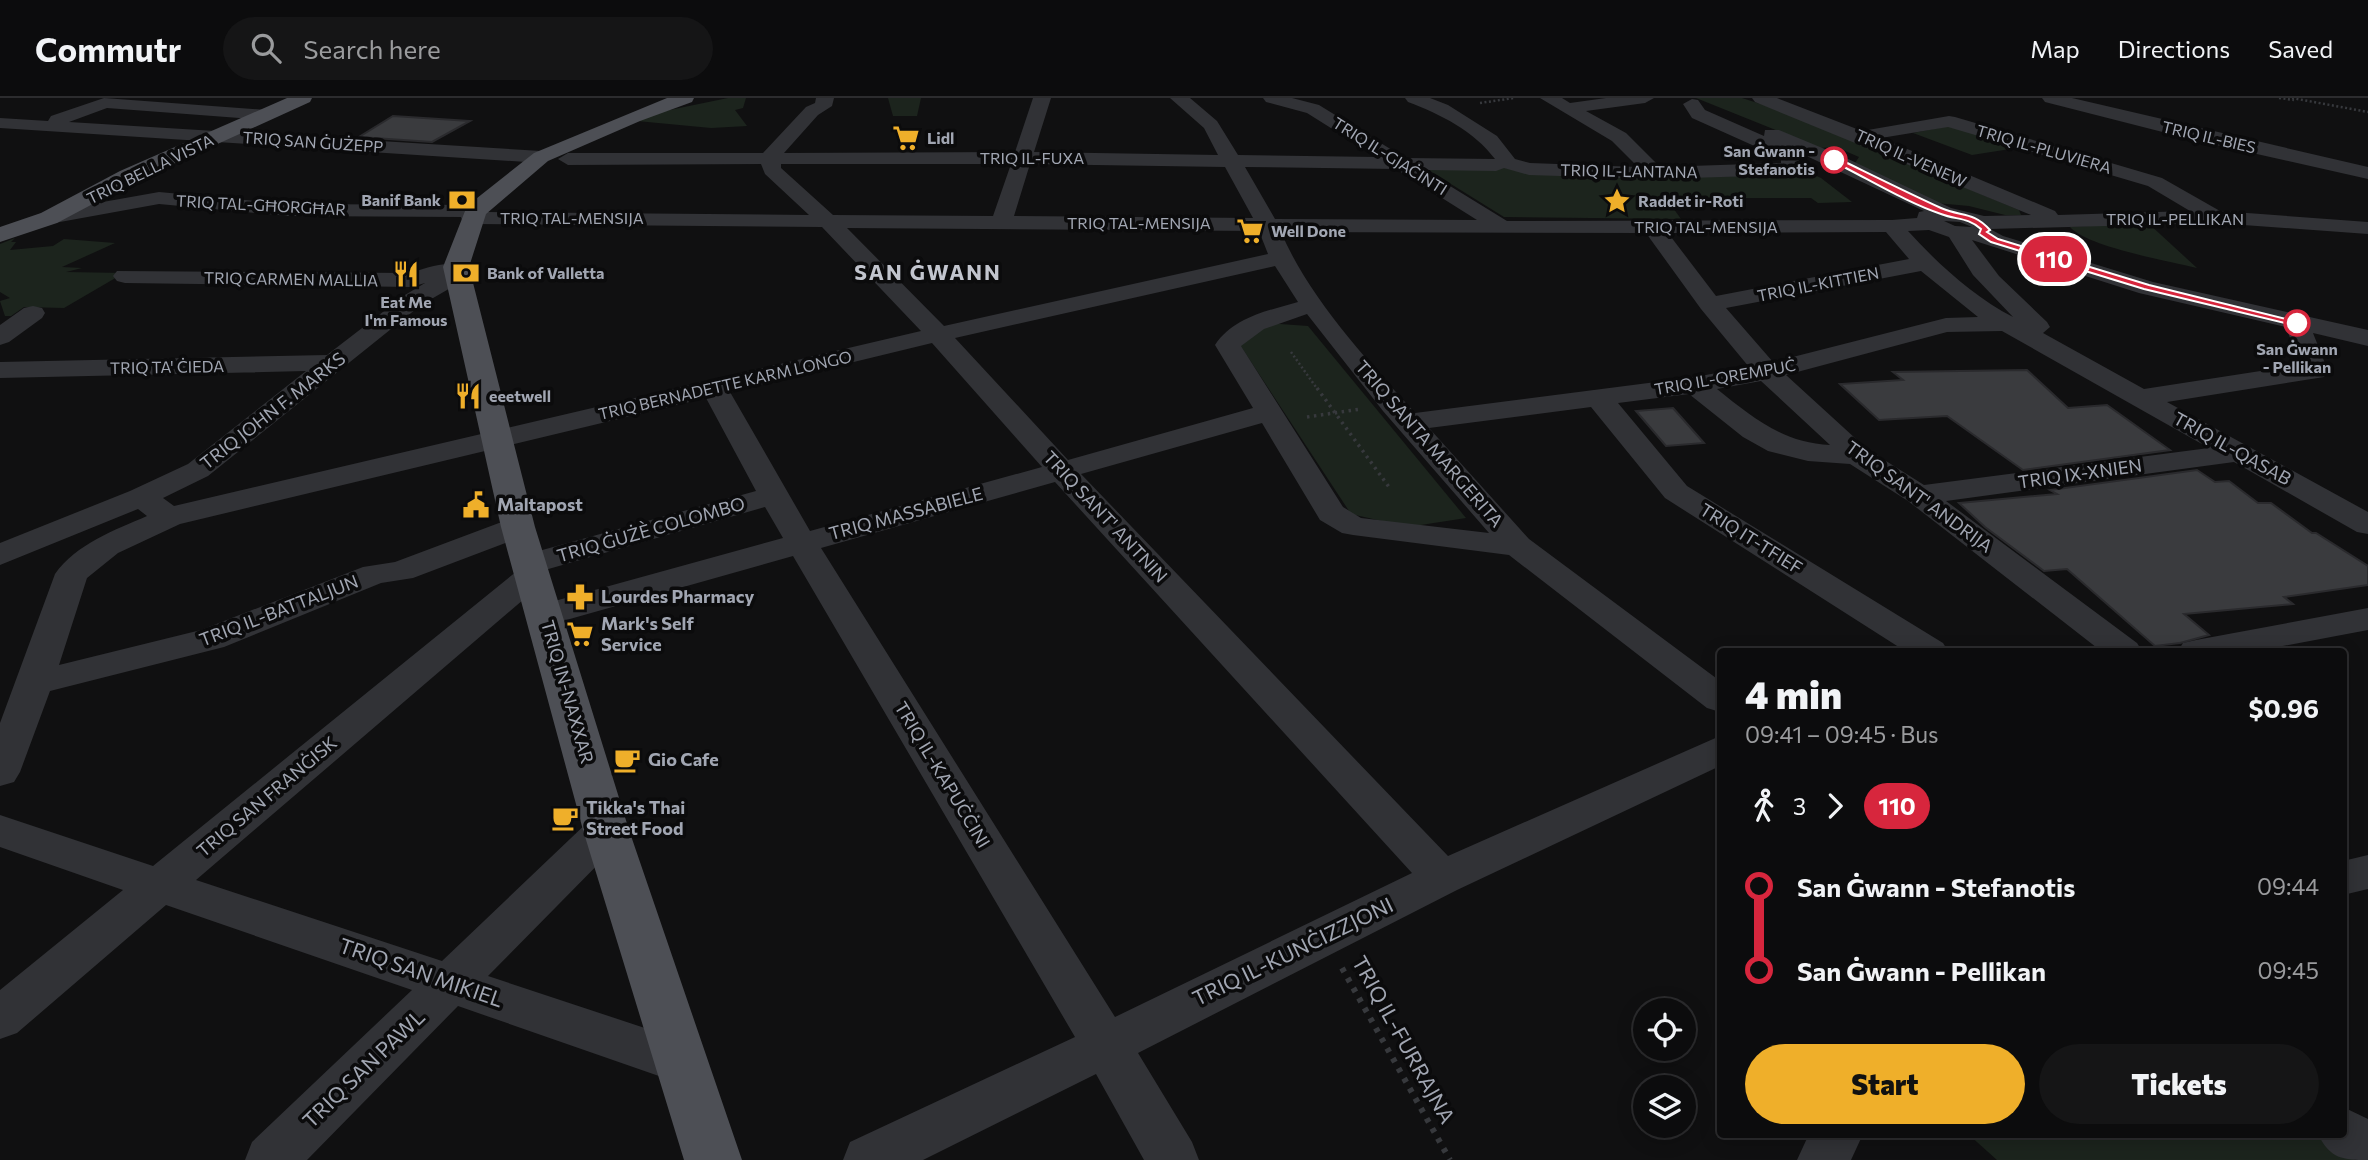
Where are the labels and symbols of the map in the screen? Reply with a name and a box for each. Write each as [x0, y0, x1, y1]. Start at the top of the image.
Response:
street label: TRIQ IL-GJAĊINTI [1330, 113, 1451, 198]
street label: TRIQ IL-BIES [2160, 116, 2258, 157]
street label: TRIQ IL-PLUVIERA [1975, 120, 2114, 177]
supermarket icon: Lidl [891, 123, 921, 153]
street label: TRIQ IL-VENEW [1853, 125, 1970, 191]
street label: TRIQ SAN ĠUŻEPP [242, 127, 384, 156]
place label: Lidl [927, 128, 954, 147]
street label: TRIQ BELLA VISTA [83, 130, 216, 207]
place label: San Ġwann - Stefanotis [1723, 141, 1815, 178]
marker: San Ġwann - Stefanotis [1821, 147, 1847, 173]
street label: TRIQ IL-FUXA [980, 148, 1084, 167]
street label: TRIQ IL-LANTANA [1560, 160, 1698, 181]
bank icon: Banif Bank [447, 185, 477, 215]
place icon: Raddet ir-Roti [1602, 186, 1632, 216]
place label: Banif Bank [361, 190, 442, 209]
street label: TRIQ TAL-GĦORGĦAR [176, 191, 347, 218]
place label: Raddet ir-Roti [1638, 191, 1743, 210]
street label: TRIQ TAL-MENSIJA [500, 208, 644, 227]
street label: TRIQ IL-PELLIKAN [2106, 209, 2244, 228]
street label: TRIQ TAL-MENSIJA [1067, 213, 1211, 232]
supermarket icon: Well Done [1235, 216, 1265, 246]
street label: TRIQ TAL-MENSIJA [1634, 217, 1778, 236]
place label: Well Done [1271, 221, 1346, 240]
line badge: 110 [2014, 236, 2094, 282]
bank icon: Bank of Valletta [451, 258, 481, 288]
restaurant icon: Eat Me I'm Famous [391, 259, 421, 289]
district label: SAN ĠWANN [854, 259, 1002, 284]
street label: TRIQ IL-KITTIEN [1755, 262, 1880, 305]
place label: Bank of Valletta [487, 263, 605, 282]
street label: TRIQ CARMEN MALLIA [204, 267, 378, 290]
place label: Eat Me I'm Famous [364, 292, 448, 329]
marker: San Ġwann - Pellikan [2284, 310, 2310, 336]
place label: San Ġwann - Pellikan [2256, 339, 2338, 376]
street label: TRIQ BERNADETTE KARM LONGO [596, 346, 853, 423]
street label: TRIQ JOHN F. MARKS [195, 347, 349, 474]
street label: TRIQ SANTA MARGERITA [1351, 355, 1508, 531]
street label: TRIQ IL-QREMPUĊ [1653, 355, 1797, 398]
street label: TRIQ TA' ĊIEDA [110, 356, 224, 377]
restaurant icon: eeetwell [453, 381, 483, 411]
place label: eeetwell [489, 386, 551, 405]
street label: TRIQ IL-QASAB [2170, 407, 2295, 489]
street label: TRIQ SANT' ANDRIJA [1842, 436, 1997, 557]
street label: TRIQ SANT' ANTNIN [1039, 446, 1172, 587]
street label: TRIQ IX-XNIEN [2017, 453, 2143, 493]
street label: TRIQ MASSABIELE [826, 482, 985, 544]
public building icon: Maltapost [461, 490, 491, 520]
street label: TRIQ ĠUŻÈ COLOMBO [554, 492, 747, 566]
place label: Maltapost [497, 493, 583, 515]
street label: TRIQ IT-TFIEF [1696, 498, 1807, 578]
street label: TRIQ IL-BATTALJUN [196, 570, 361, 651]
pharmacy icon: Lourdes Pharmacy [565, 582, 595, 612]
place label: Lourdes Pharmacy [601, 585, 754, 607]
place label: Mark's Self Service [601, 612, 694, 655]
street label: TRIQ IN-NAXXAR [537, 618, 599, 766]
supermarket icon: Mark's Self Service [565, 619, 595, 649]
street label: TRIQ IL-KAPUĊĊINI [890, 697, 995, 852]
street label: TRIQ SAN FRANĠISK [192, 731, 341, 861]
cafe icon: Gio Cafe [612, 745, 642, 775]
place label: Gio Cafe [648, 748, 719, 770]
place label: Tikka's Thai Street Food [586, 796, 685, 839]
cafe icon: Tikka's Thai Street Food [550, 803, 580, 833]
street label: TRIQ IL-KUNĊIZZJONI [1188, 891, 1397, 1010]
street label: TRIQ SAN MIKIEL [336, 932, 507, 1011]
street label: TRIQ IL-FURRAJNA [1348, 951, 1461, 1127]
street label: TRIQ SAN PAWL [297, 1003, 429, 1132]

